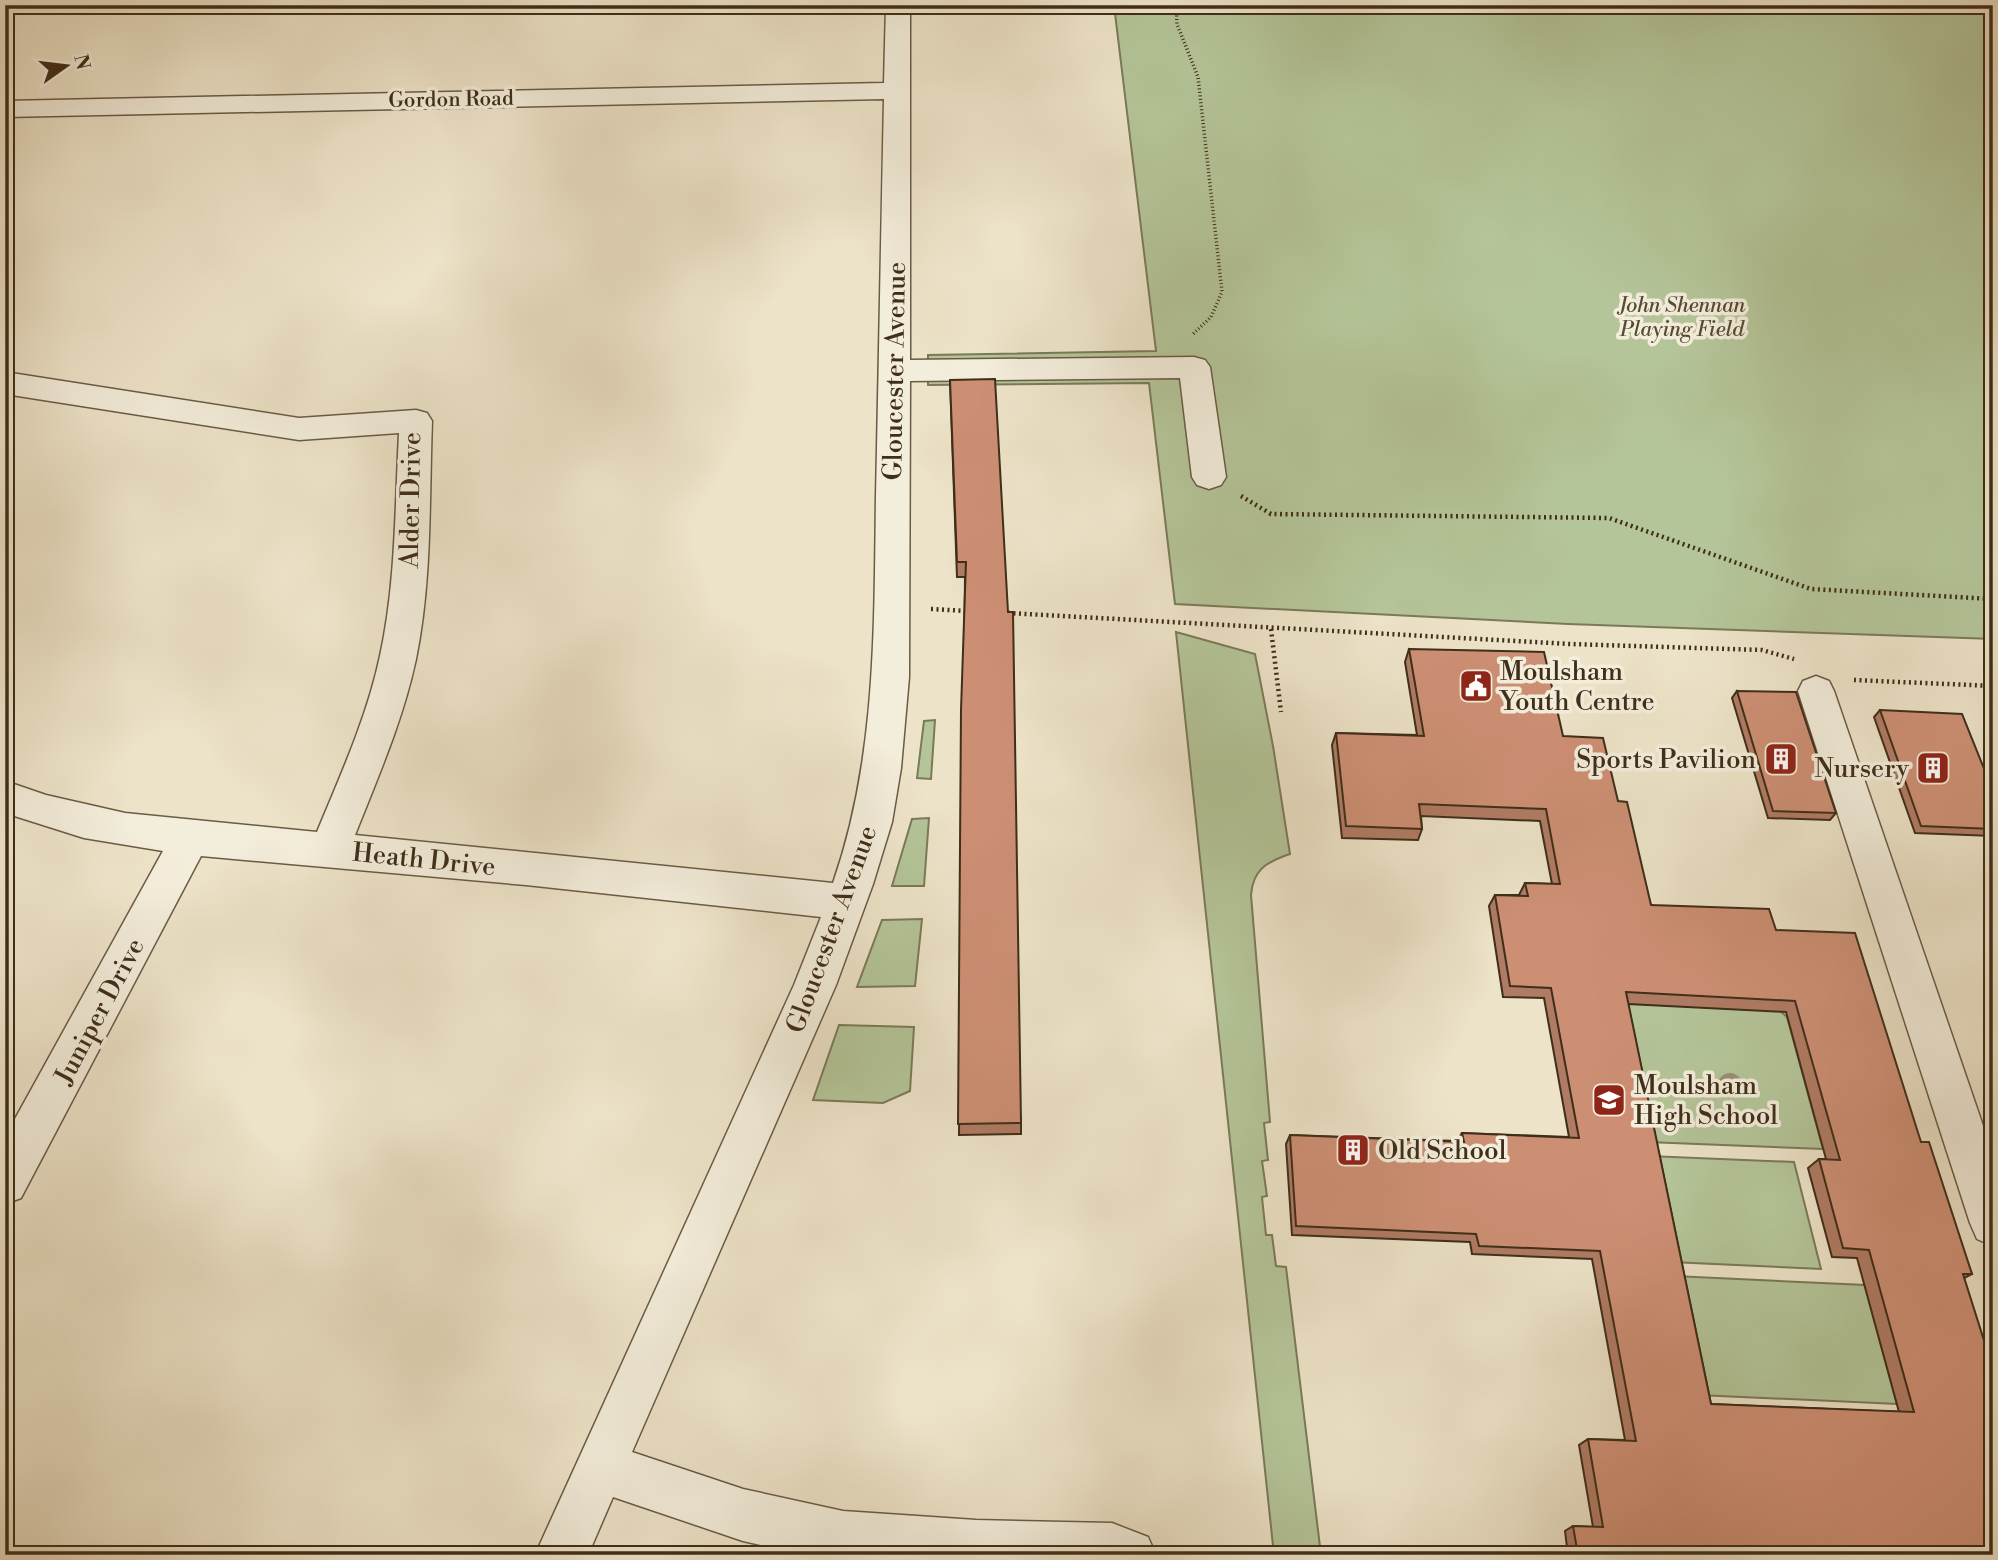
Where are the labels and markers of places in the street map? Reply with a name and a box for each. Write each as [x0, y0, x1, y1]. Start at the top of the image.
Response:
place label: Moulsham Youth Centre [1498, 656, 1655, 718]
public building icon: Moulsham Youth Centre [1457, 667, 1495, 705]
building icon: Sports Pavilion [1762, 740, 1800, 778]
place label: Sports Pavilion [1576, 744, 1756, 776]
building icon: Nursery [1914, 749, 1952, 787]
place label: Nursery [1815, 753, 1909, 785]
place label: Moulsham High School [1634, 1070, 1778, 1132]
school or university icon: Moulsham High School [1590, 1081, 1628, 1119]
building icon: Old School [1334, 1131, 1372, 1169]
place label: Old School [1378, 1135, 1507, 1167]

